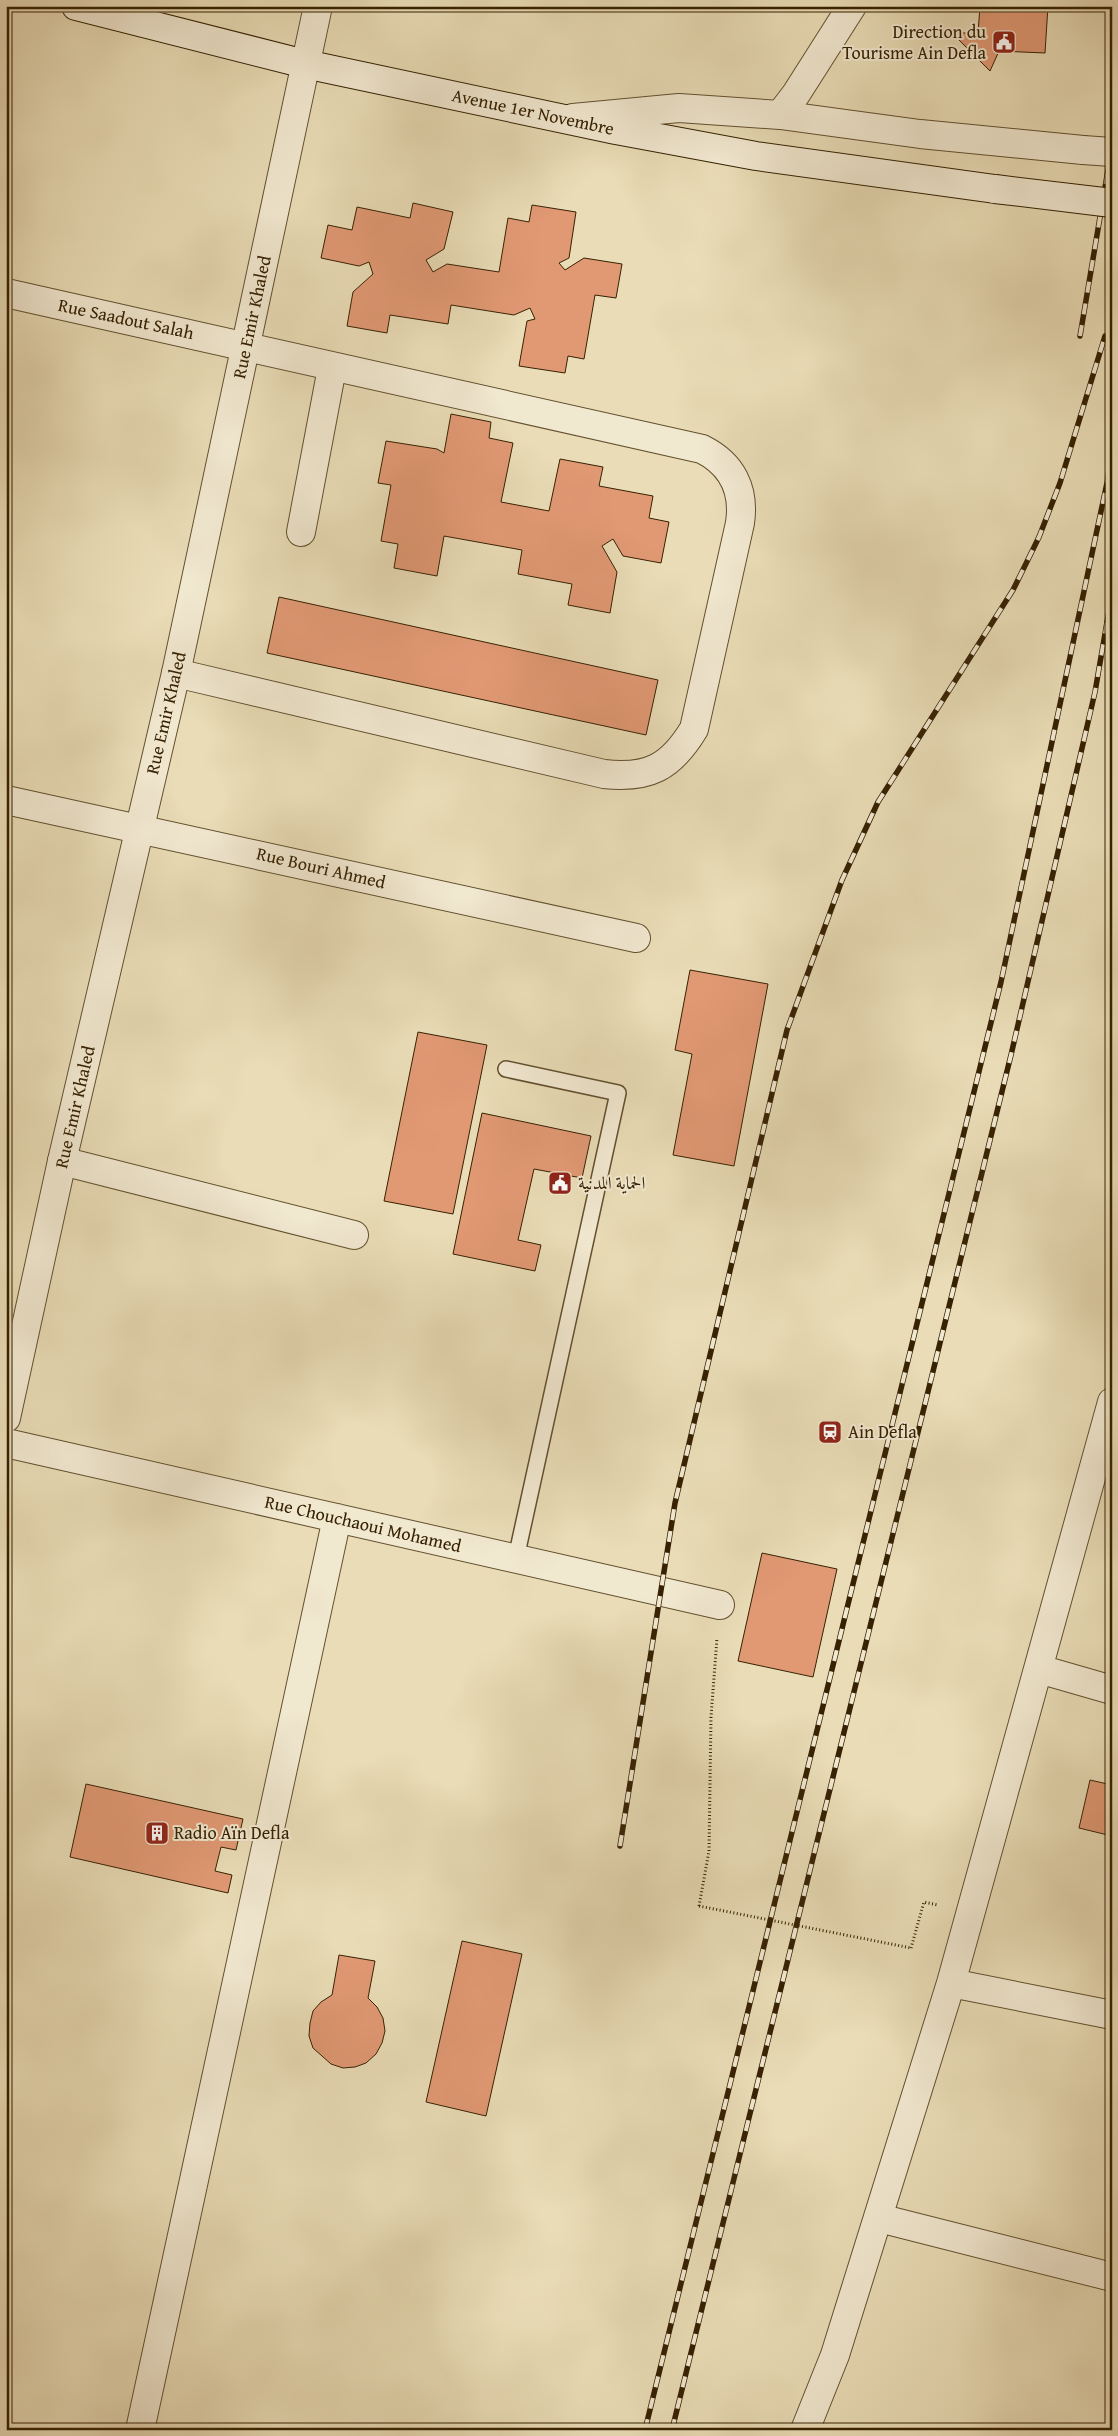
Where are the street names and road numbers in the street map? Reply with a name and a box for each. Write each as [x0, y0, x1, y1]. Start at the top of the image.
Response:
street label: Avenue 1er Novembre [450, 81, 617, 142]
street label: Rue Emir Khaled [225, 253, 278, 381]
street label: Rue Saadout Salah [56, 291, 196, 346]
street label: Rue Emir Khaled [138, 649, 193, 777]
street label: Rue Bouri Ahmed [254, 840, 389, 896]
street label: Rue Emir Khaled [47, 1043, 102, 1171]
street label: Rue Chouchaoui Mohamed [262, 1488, 464, 1559]

